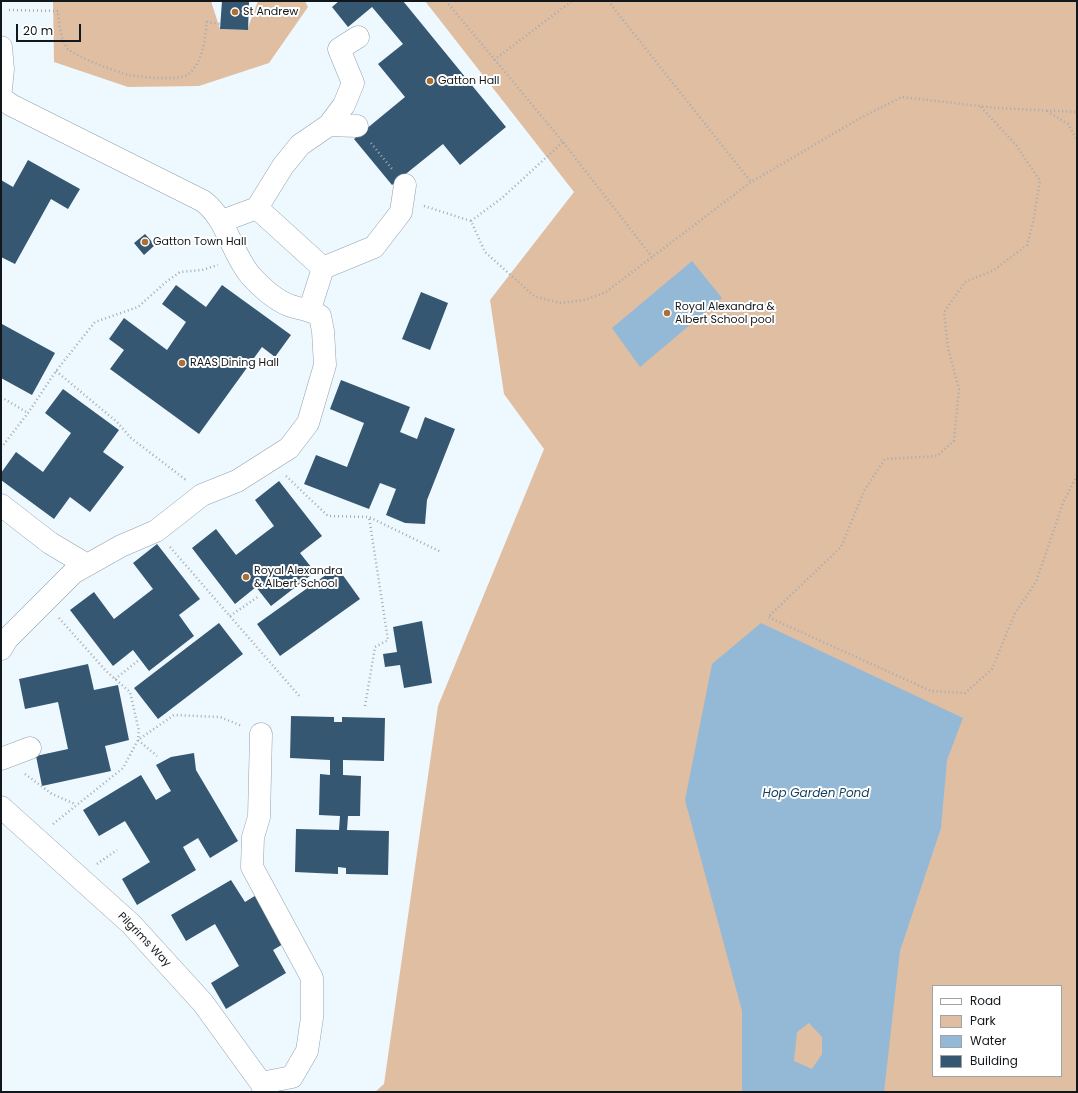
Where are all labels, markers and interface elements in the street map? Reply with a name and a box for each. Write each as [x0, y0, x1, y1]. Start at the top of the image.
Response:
place label: St Andrew [243, 5, 298, 19]
marker: St Andrew [230, 7, 240, 17]
scale bar [18, 16, 83, 42]
text: 20 m [23, 22, 53, 39]
place label: Gatton Hall [438, 74, 499, 88]
marker: Gatton Hall [425, 76, 435, 86]
place label: Gatton Town Hall [153, 235, 246, 249]
marker: Gatton Town Hall [140, 237, 150, 247]
place label: Royal Alexandra & Albert School pool [675, 300, 775, 326]
marker: Royal Alexandra & Albert School pool [662, 308, 672, 318]
place label: RAAS Dining Hall [190, 356, 279, 370]
marker: RAAS Dining Hall [177, 358, 187, 368]
place label: Royal Alexandra & Albert School [254, 564, 343, 590]
marker: Royal Alexandra & Albert School [241, 572, 251, 582]
water label: Hop Garden Pond [763, 787, 869, 801]
street label: Pilgrims Way [115, 910, 173, 970]
legend [932, 985, 1062, 1077]
text: Road [970, 992, 1001, 1009]
text: Park [970, 1012, 996, 1029]
text: Water [970, 1032, 1006, 1049]
text: Building [970, 1052, 1018, 1069]

